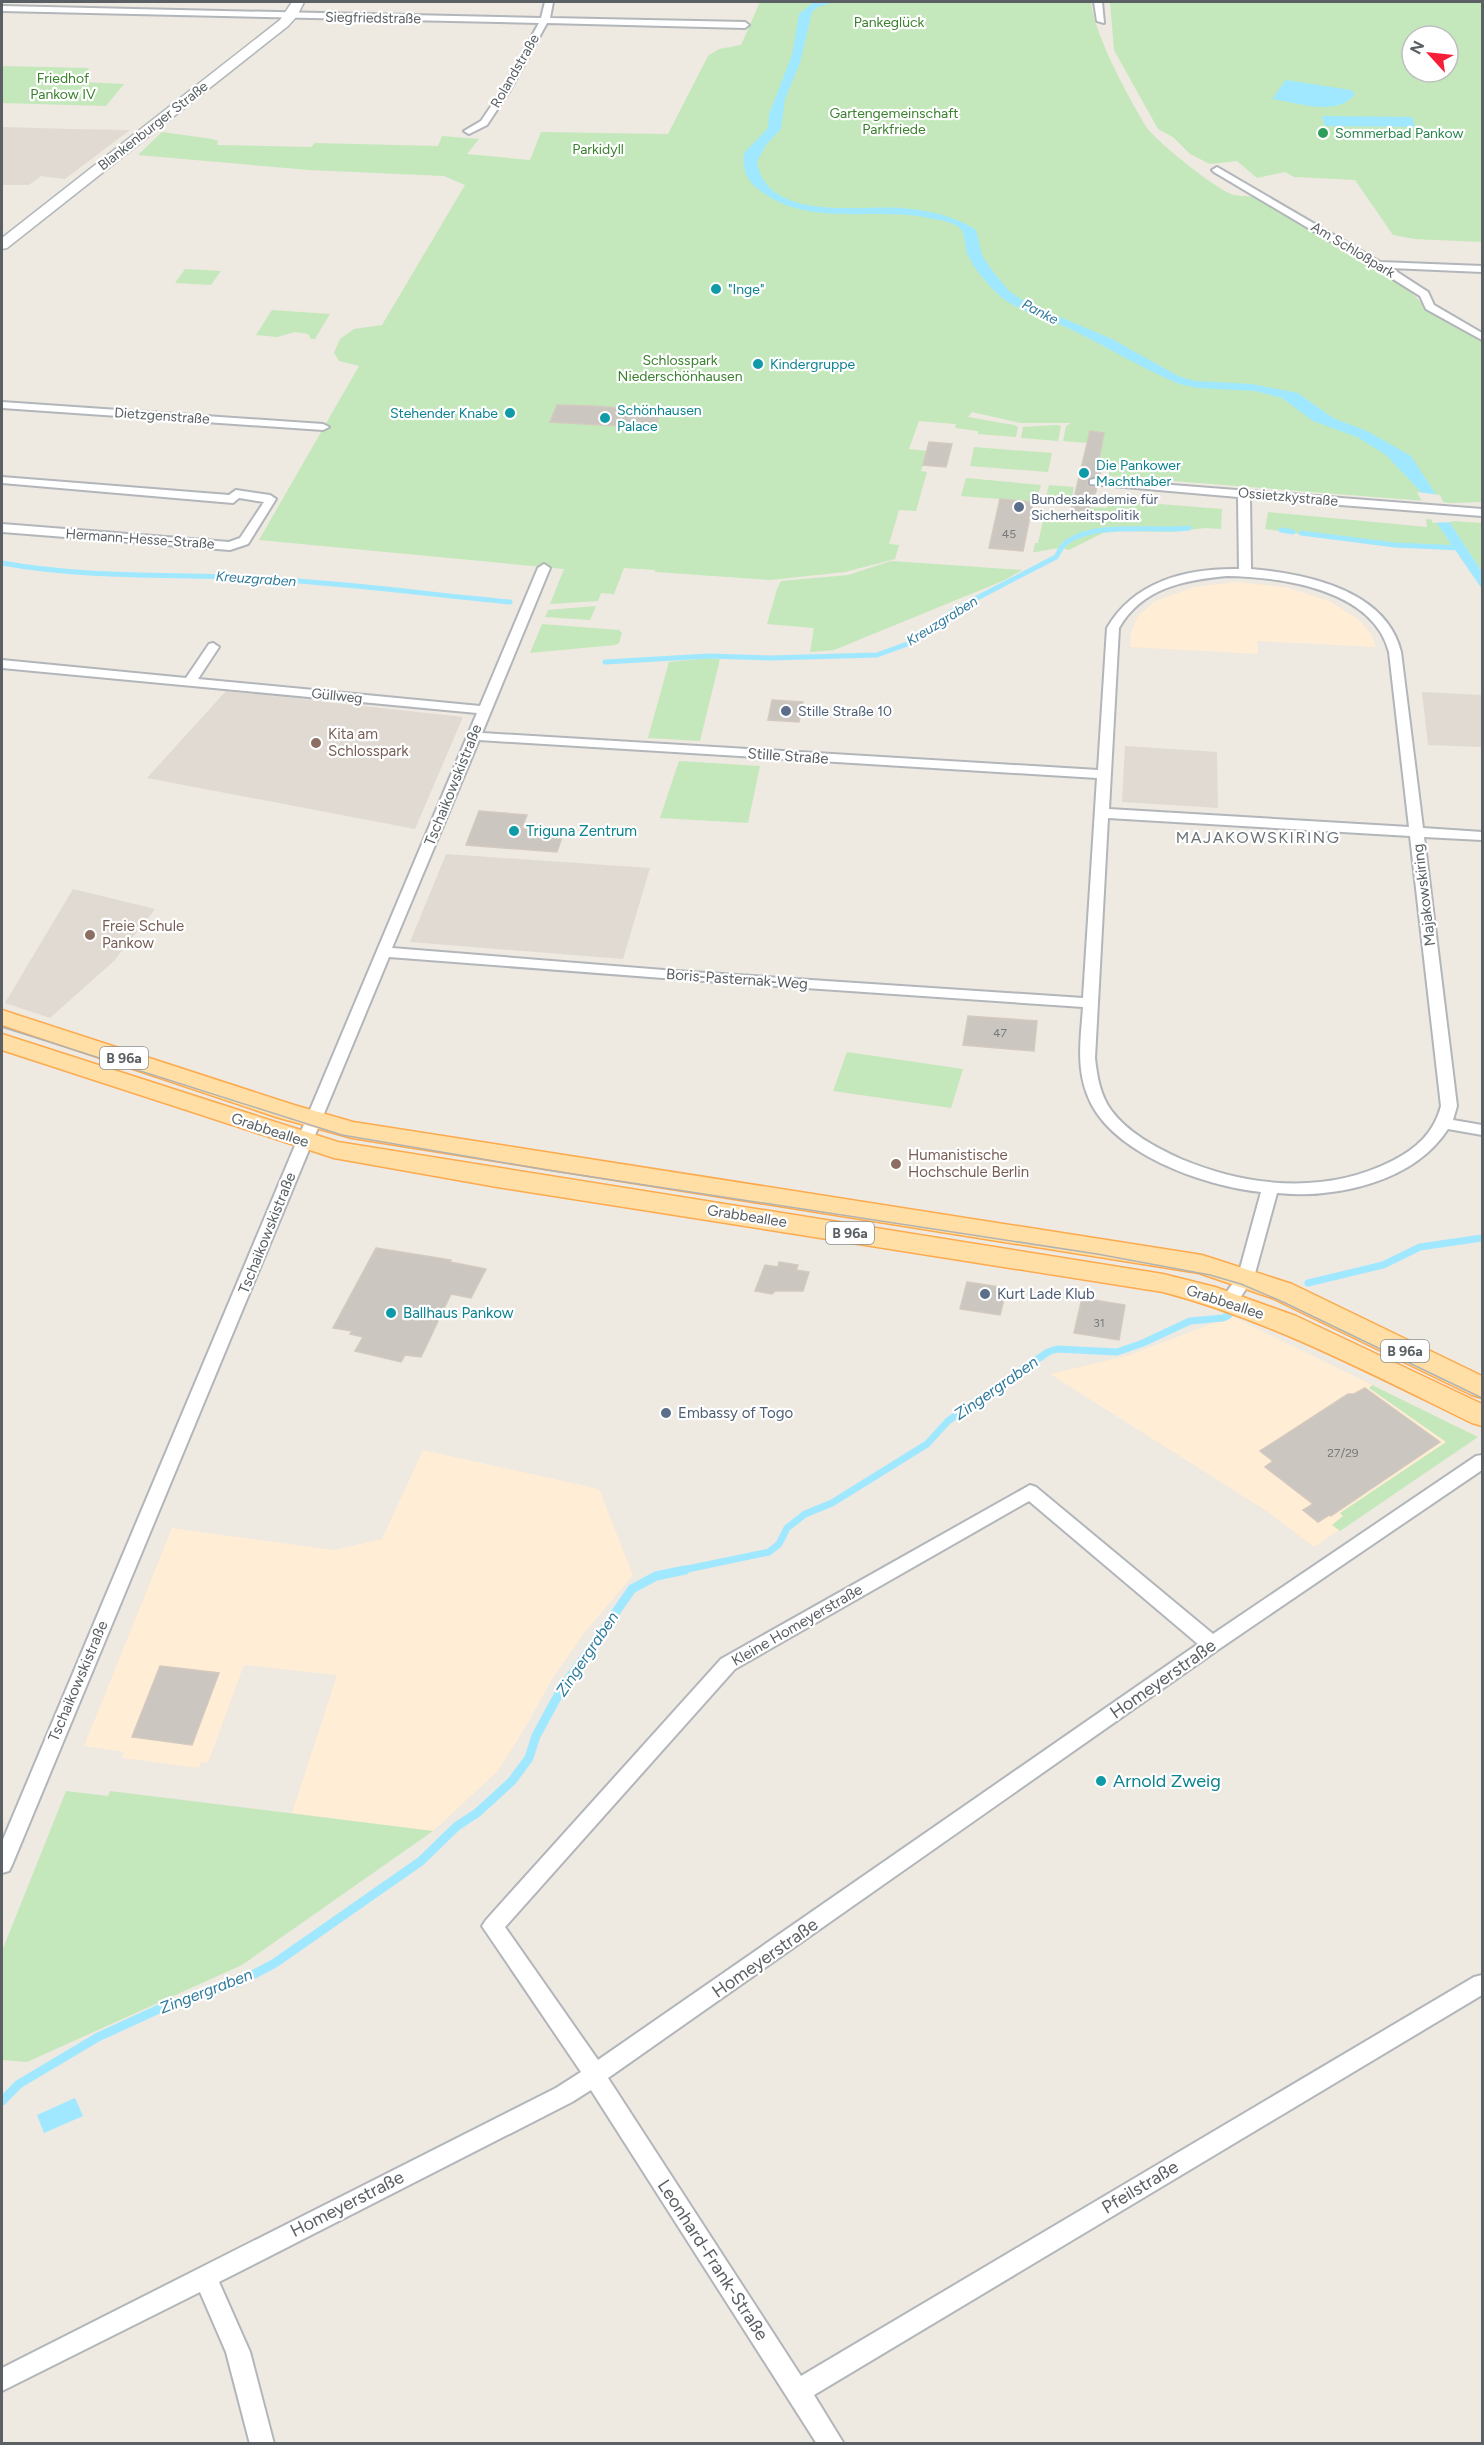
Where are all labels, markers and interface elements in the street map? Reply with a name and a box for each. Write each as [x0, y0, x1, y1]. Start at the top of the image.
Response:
street label: Siegfriedstraße [325, 9, 421, 27]
park label: Pankeglück [854, 14, 925, 31]
north arrow [1400, 24, 1460, 84]
street label: Rolandstraße [487, 31, 543, 111]
text: N [1406, 38, 1428, 57]
park label: Friedhof Pankow IV [30, 70, 96, 103]
street label: Blankenburger Straße [95, 78, 212, 174]
park label: Gartengemeinschaft Parkfriede [829, 105, 959, 138]
place label: Sommerbad Pankow [1335, 125, 1463, 142]
marker: Sommerbad Pankow [1316, 126, 1330, 140]
park label: Parkidyll [572, 141, 624, 158]
street label: Am Schloßpark [1308, 218, 1398, 282]
place label: "Inge" [728, 281, 764, 298]
marker: "Inge" [709, 282, 723, 296]
water label: Panke [1019, 296, 1061, 328]
park label: Schlosspark Niederschönhausen [618, 352, 743, 385]
place label: Kindergruppe [770, 356, 855, 373]
marker: Kindergruppe [751, 357, 765, 371]
place label: Schönhausen Palace [617, 402, 702, 435]
street label: Dietzgenstraße [114, 404, 211, 428]
place label: Stehender Knabe [390, 405, 498, 422]
marker: Stehender Knabe [503, 406, 517, 420]
marker: Schönhausen Palace [598, 411, 612, 425]
place label: Die Pankower Machthaber [1096, 457, 1181, 490]
marker: Die Pankower Machthaber [1077, 466, 1091, 480]
street label: Ossietzkystraße [1237, 484, 1339, 510]
place label: Bundesakademie für Sicherheitspolitik [1031, 491, 1159, 524]
marker: Bundesakademie für Sicherheitspolitik [1012, 500, 1026, 514]
street label: Hermann-Hesse-Straße [65, 525, 215, 553]
house number: 45 [1002, 527, 1016, 541]
water label: Kreuzgraben [215, 568, 297, 590]
water label: Kreuzgraben [903, 592, 981, 650]
street label: Güllweg [311, 685, 363, 707]
place label: Stille Straße 10 [798, 703, 892, 720]
marker: Stille Straße 10 [779, 704, 793, 718]
street label: Tschaikowskistraße [420, 722, 486, 848]
place label: Kita am Schlosspark [328, 725, 409, 760]
marker: Kita am Schlosspark [309, 736, 323, 750]
street label: Stille Straße [747, 744, 829, 768]
place label: Triguna Zentrum [526, 822, 637, 840]
marker: Triguna Zentrum [507, 824, 521, 838]
district label: MAJAKOWSKIRING [1176, 828, 1340, 847]
street label: Majakowskiring [1409, 843, 1439, 947]
place label: Freie Schule Pankow [102, 917, 184, 952]
marker: Freie Schule Pankow [83, 928, 97, 942]
street label: Boris-Pasternak-Weg [666, 965, 808, 993]
house number: 47 [993, 1026, 1007, 1040]
road number: B 96a [100, 1047, 148, 1069]
street label: Grabbeallee [229, 1109, 311, 1151]
place label: Humanistische Hochschule Berlin [908, 1146, 1029, 1181]
marker: Humanistische Hochschule Berlin [889, 1157, 903, 1171]
street label: Tschaikowskistraße [234, 1170, 300, 1296]
street label: Grabbeallee [706, 1201, 788, 1231]
road number: B 96a [826, 1222, 874, 1244]
street label: Grabbeallee [1184, 1281, 1266, 1323]
place label: Kurt Lade Klub [997, 1285, 1095, 1303]
marker: Kurt Lade Klub [978, 1287, 992, 1301]
place label: Ballhaus Pankow [403, 1304, 514, 1322]
marker: Ballhaus Pankow [384, 1306, 398, 1320]
house number: 31 [1093, 1316, 1105, 1330]
road number: B 96a [1381, 1340, 1429, 1362]
water label: Zingergraben [951, 1352, 1042, 1424]
place label: Embassy of Togo [678, 1404, 793, 1422]
marker: Embassy of Togo [659, 1406, 673, 1420]
house number: 27/29 [1327, 1446, 1359, 1460]
street label: Kleine Homeyerstraße [728, 1580, 866, 1670]
water label: Zingergraben [552, 1608, 622, 1700]
street label: Tschaikowskistraße [44, 1618, 112, 1744]
street label: Homeyerstraße [1106, 1634, 1220, 1724]
place label: Arnold Zweig [1113, 1770, 1221, 1792]
marker: Arnold Zweig [1094, 1774, 1108, 1788]
street label: Homeyerstraße [708, 1913, 822, 2003]
water label: Zingergraben [157, 1965, 255, 2017]
street label: Pfeilstraße [1098, 2155, 1182, 2218]
street label: Homeyerstraße [287, 2166, 408, 2242]
street label: Leonhard-Frank-Straße [653, 2175, 773, 2345]

